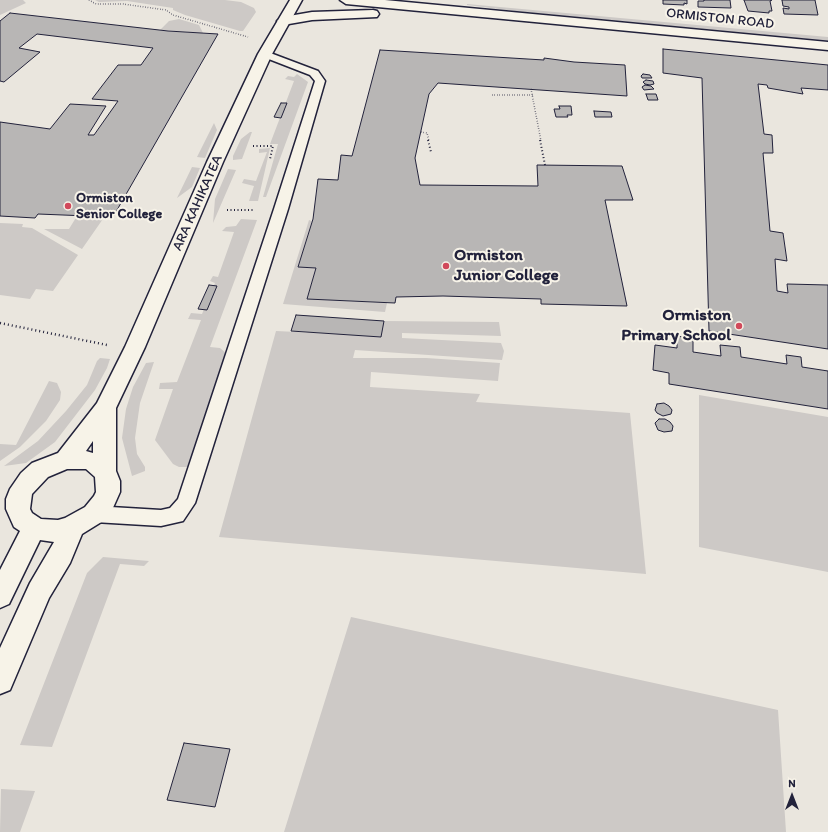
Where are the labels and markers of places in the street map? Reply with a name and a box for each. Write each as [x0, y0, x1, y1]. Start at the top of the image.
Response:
place label: Ormiston Senior College [76, 190, 162, 222]
marker: Ormiston Senior College [63, 201, 73, 211]
place label: Ormiston Junior College [454, 246, 559, 286]
marker: Ormiston Junior College [441, 261, 451, 271]
place label: Ormiston Primary School [621, 306, 731, 346]
marker: Ormiston Primary School [734, 321, 744, 331]

